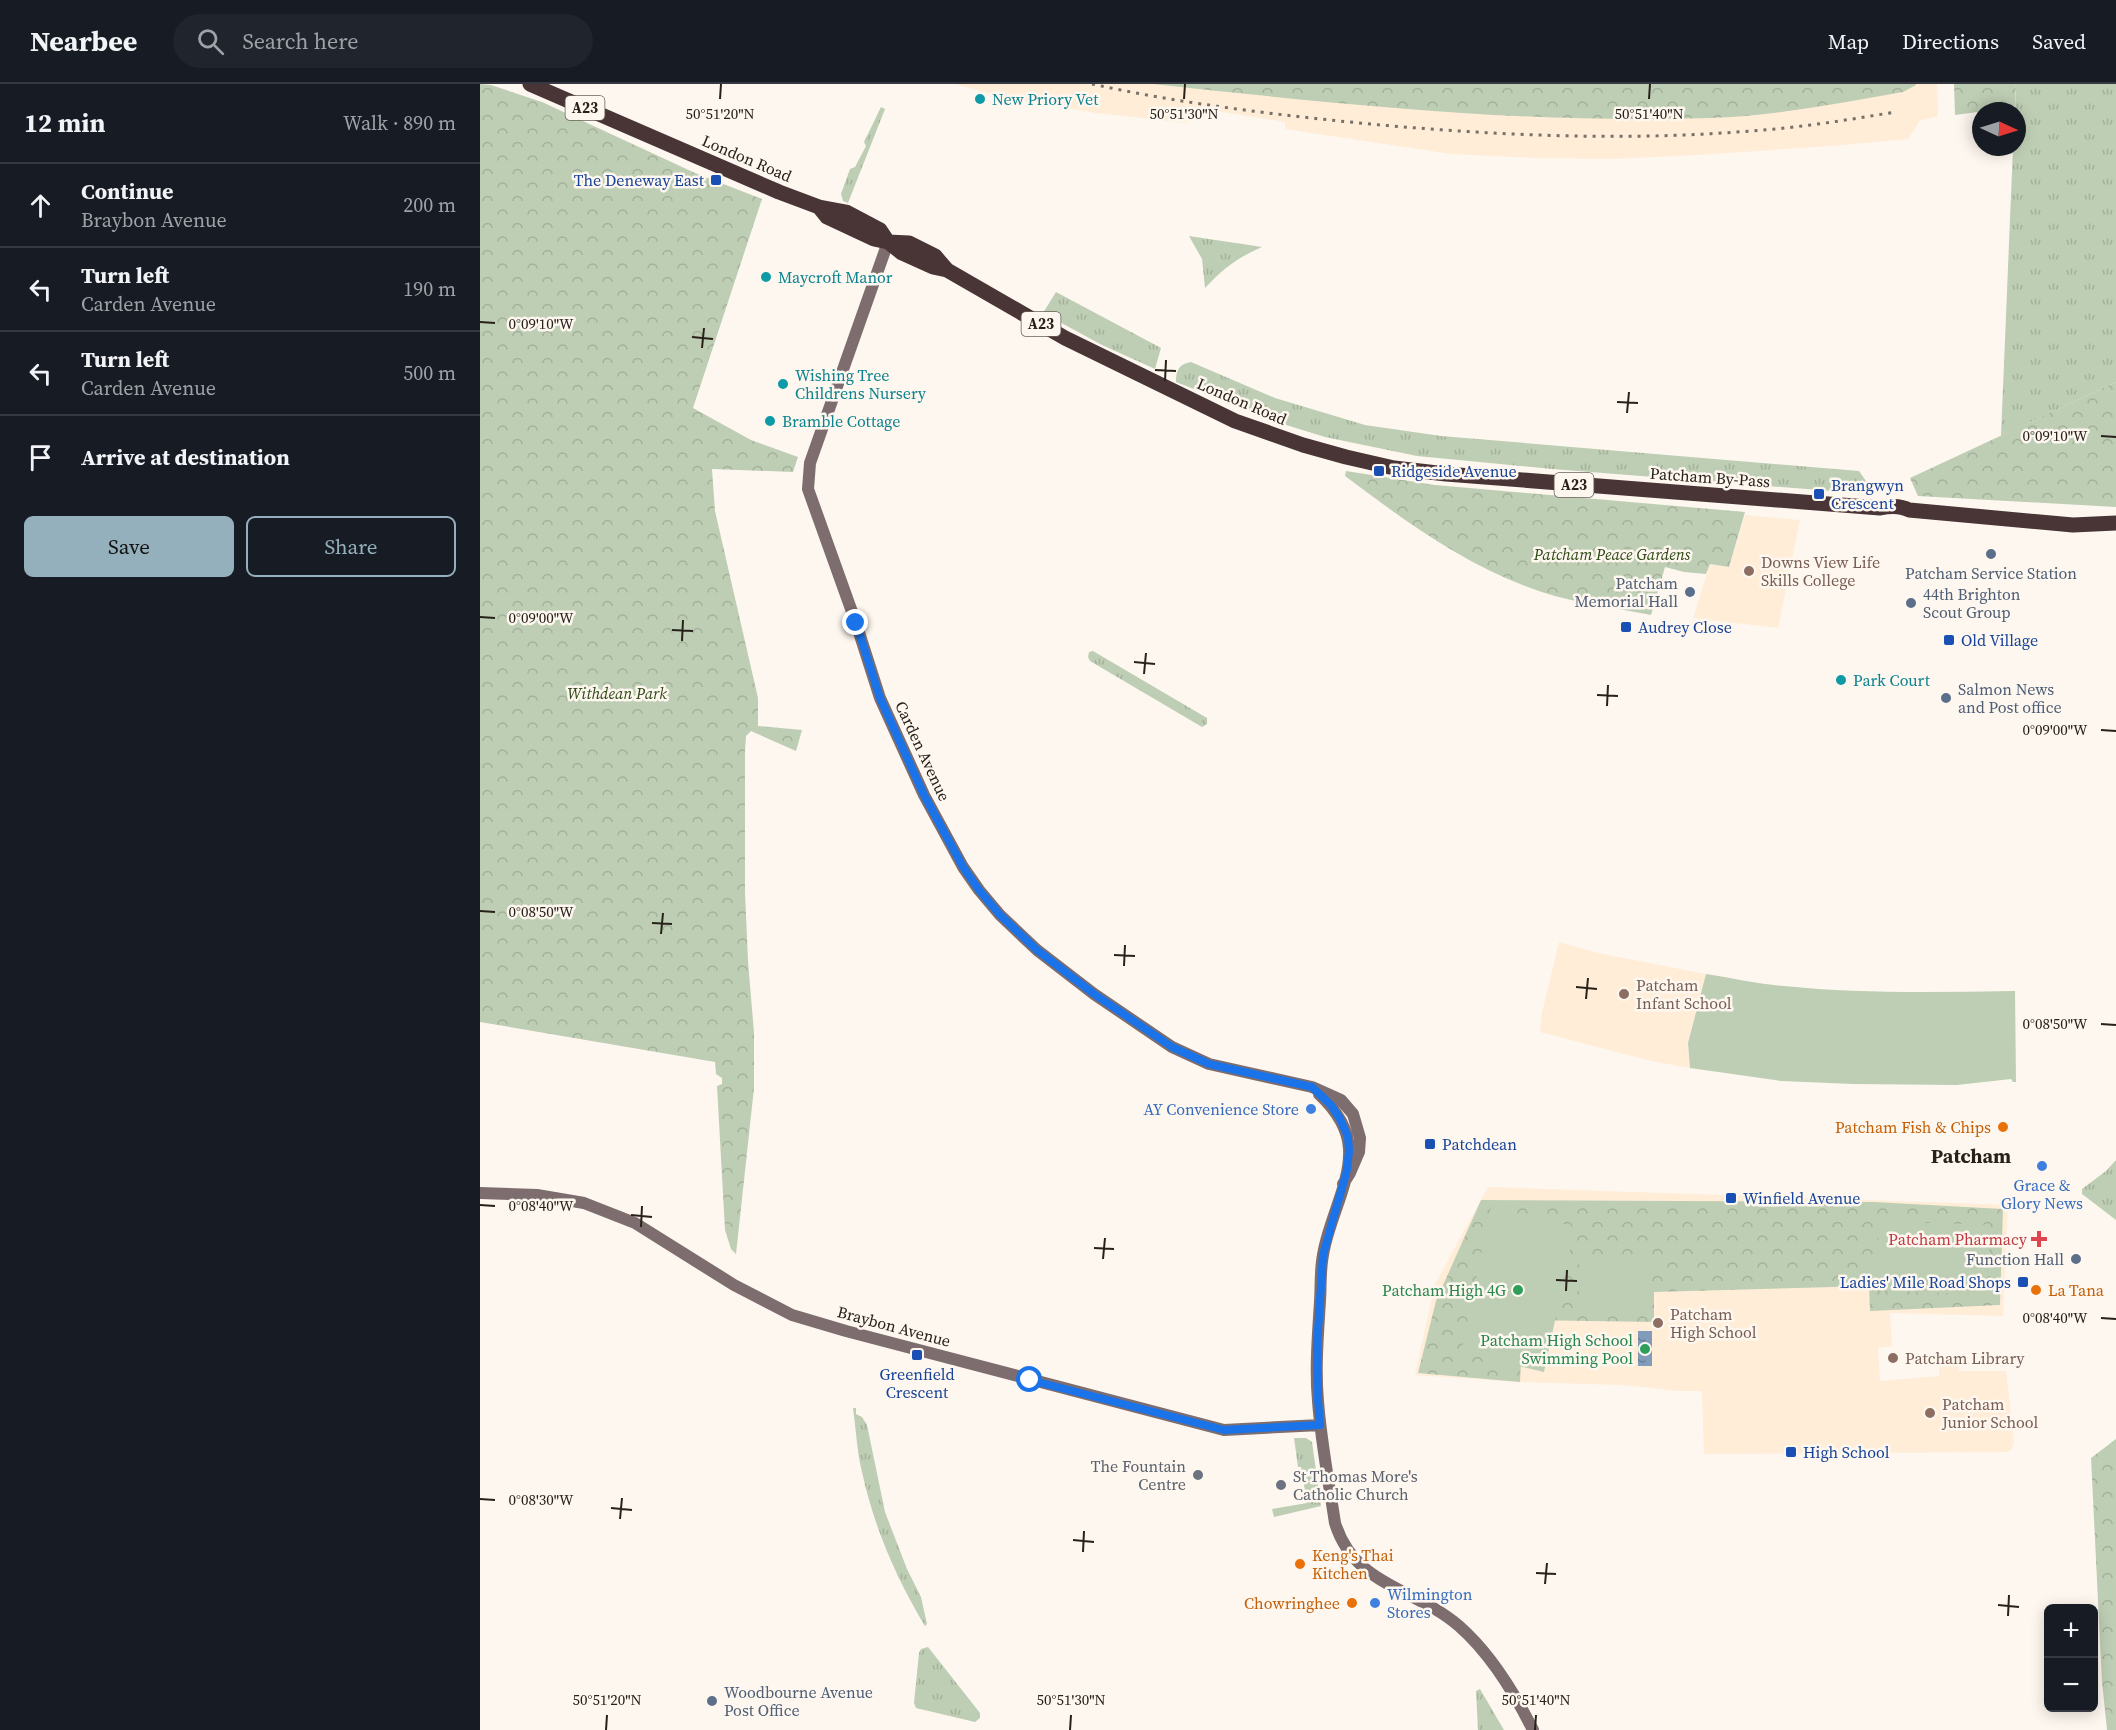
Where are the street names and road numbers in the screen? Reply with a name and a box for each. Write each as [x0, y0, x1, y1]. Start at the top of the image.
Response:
road number: A23 [566, 96, 604, 120]
street label: London Road [699, 129, 795, 187]
road number: A23 [1022, 312, 1060, 336]
street label: London Road [1194, 372, 1290, 430]
street label: Patcham By-Pass [1649, 462, 1771, 492]
road number: A23 [1554, 473, 1594, 497]
street label: Carden Avenue [890, 697, 956, 805]
street label: Braybon Avenue [835, 1300, 953, 1352]

